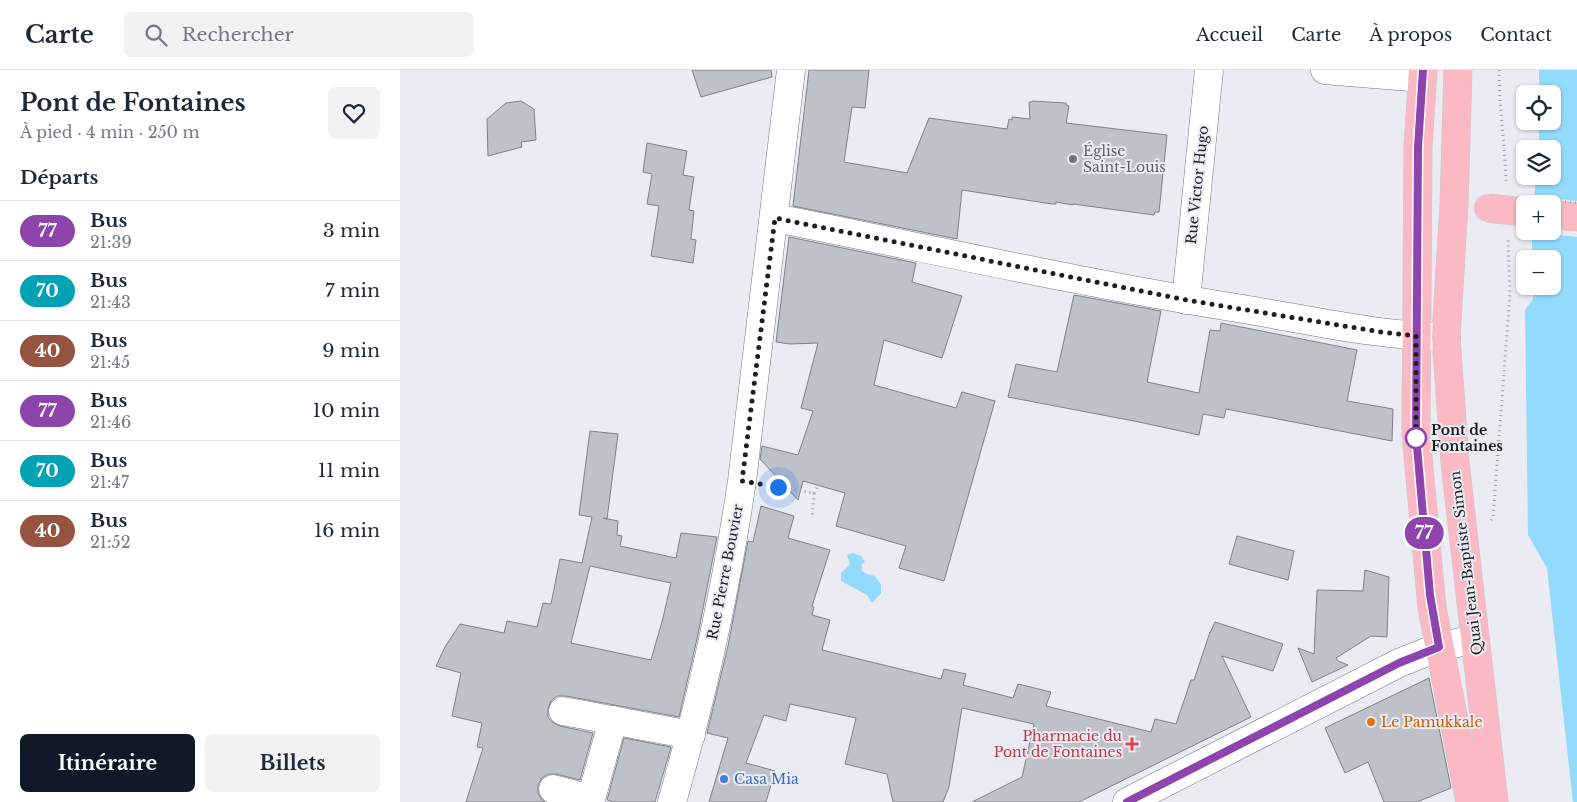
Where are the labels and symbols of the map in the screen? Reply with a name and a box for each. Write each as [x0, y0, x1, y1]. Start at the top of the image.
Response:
street label: Rue Victor Hugo [1182, 125, 1212, 245]
place label: Église Saint-Louis [1083, 142, 1166, 176]
marker: Église Saint-Louis [1067, 153, 1079, 165]
place label: Pont de Fontaines [1431, 421, 1503, 455]
marker: Pont de Fontaines [1405, 427, 1427, 449]
street label: Quai Jean-Baptiste Simon [1446, 469, 1486, 656]
your location [766, 475, 791, 500]
street label: Rue Pierre Bouvier [703, 503, 747, 641]
line badge: 77 [1402, 517, 1446, 549]
place label: Le Pamukkale [1381, 713, 1482, 731]
marker: Le Pamukkale [1365, 716, 1377, 728]
place label: Pharmacie du Pont de Fontaines [994, 727, 1123, 761]
marker: Pharmacie du Pont de Fontaines [1126, 738, 1138, 750]
place label: Casa Mia [734, 770, 799, 788]
marker: Casa Mia [718, 773, 730, 785]

